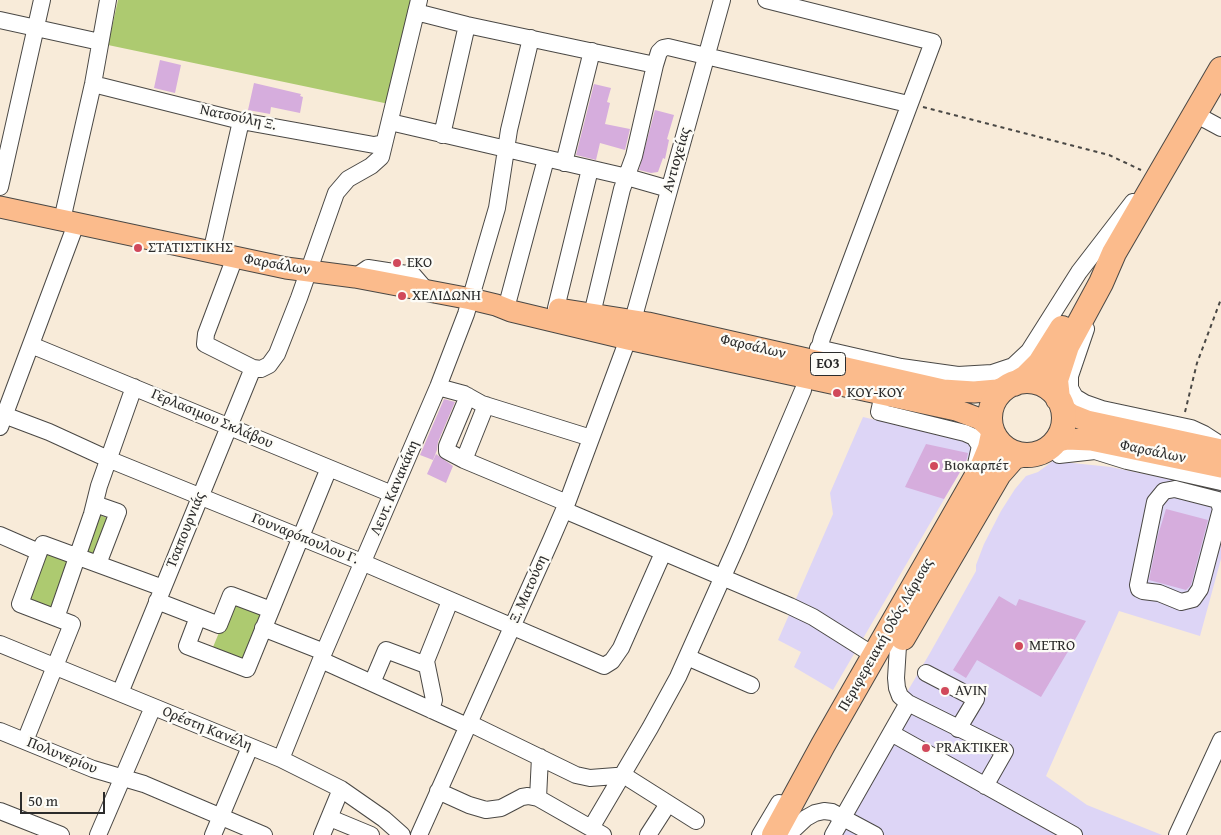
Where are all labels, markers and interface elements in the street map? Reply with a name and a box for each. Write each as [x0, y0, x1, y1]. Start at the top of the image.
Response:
street label: Νατσούλη Ξ. [198, 101, 278, 135]
street label: Αντιοχείας [659, 125, 695, 195]
place label: ΣΤΑΤΙΣΤΙΚΗΣ [148, 239, 233, 257]
marker: ΣΤΑΤΙΣΤΙΚΗΣ [132, 242, 144, 254]
street label: Φαρσάλων [242, 250, 312, 280]
place label: EKO [407, 254, 432, 272]
marker: EKO [391, 257, 403, 269]
place label: ΧΕΛΙΔΩΝΗ [412, 287, 481, 305]
marker: ΧΕΛΙΔΩΝΗ [396, 290, 408, 302]
street label: Φαρσάλων [718, 331, 788, 363]
road number: ΕΟ3 [810, 352, 846, 376]
place label: ΚΟΥ-ΚΟΥ [847, 384, 904, 402]
street label: Γερλασιμου Σκλάβου [148, 385, 276, 453]
marker: ΚΟΥ-ΚΟΥ [831, 387, 843, 399]
street label: Φαρσάλων [1118, 436, 1188, 468]
street label: Λευτ. Κανακάκη [367, 438, 423, 538]
place label: Βιοκαρπέτ [944, 457, 1009, 475]
marker: Βιοκαρπέτ [928, 460, 940, 472]
street label: Τσαπουρνιάς [163, 489, 209, 571]
street label: Γουναρόπουλου Γ. [249, 509, 361, 569]
street label: Ξ. Ματούση [506, 552, 552, 626]
street label: Περιφερειακή Οδός Λάρισας [835, 555, 937, 715]
place label: METRO [1029, 637, 1075, 655]
marker: METRO [1013, 640, 1025, 652]
place label: AVIN [955, 682, 987, 700]
marker: AVIN [939, 685, 951, 697]
street label: Ορέστη Κανέλη [159, 703, 255, 755]
street label: Πολυνερίου [24, 734, 100, 778]
place label: PRAKTIKER [936, 739, 1009, 757]
marker: PRAKTIKER [920, 742, 932, 754]
scale bar [22, 782, 108, 814]
text: 50 m [28, 790, 58, 811]

